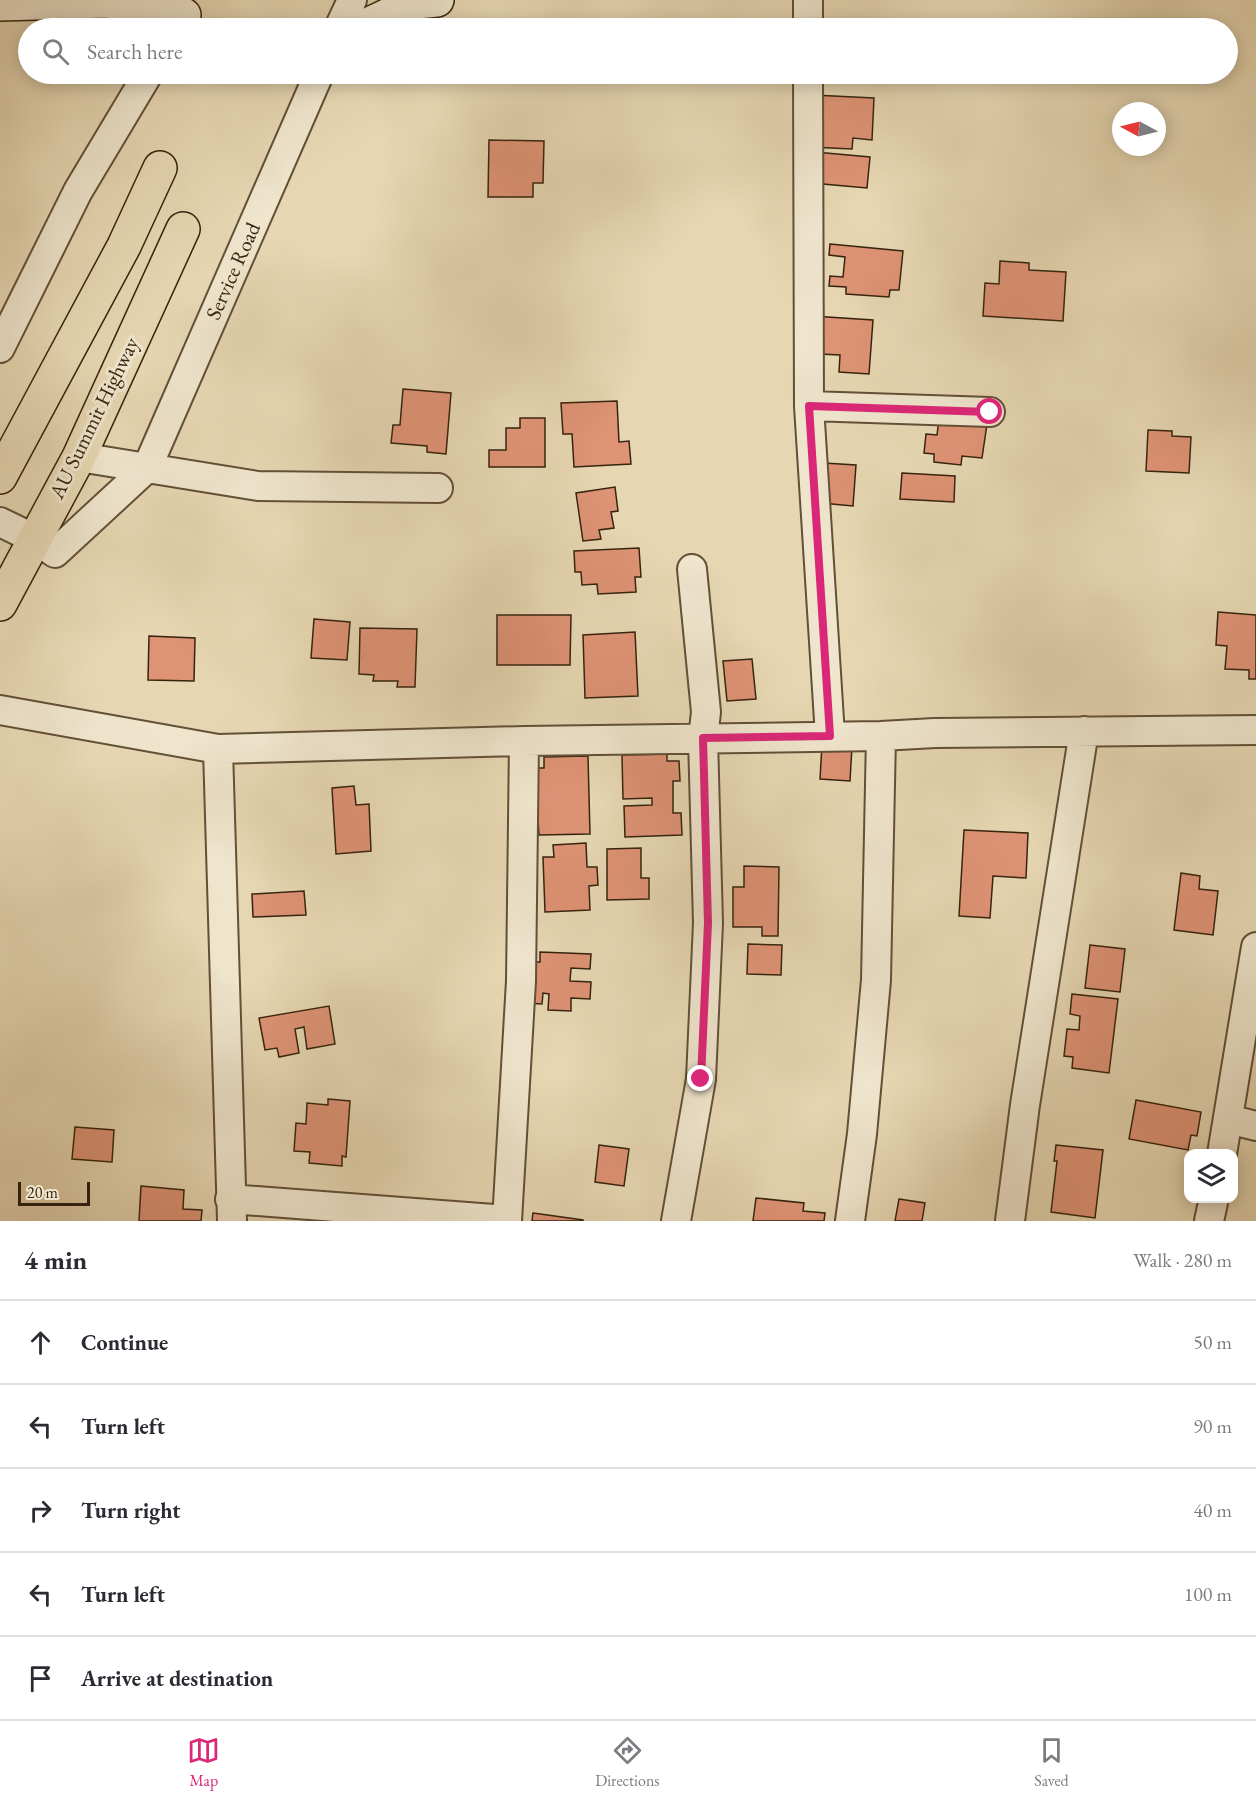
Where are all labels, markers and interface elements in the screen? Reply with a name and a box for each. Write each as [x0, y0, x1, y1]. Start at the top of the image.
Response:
search box [18, 18, 1238, 84]
icon: search [39, 35, 72, 68]
text: Search here [87, 37, 182, 66]
north arrow [1112, 102, 1166, 156]
street label: Service Road [199, 218, 266, 324]
street label: AU Summit Highway [42, 332, 145, 504]
route start [976, 398, 1002, 424]
route end [687, 1065, 713, 1091]
map controls [1184, 1149, 1238, 1203]
button: layers [1184, 1149, 1238, 1203]
scale bar [18, 1179, 90, 1206]
text: 20 m [27, 1182, 58, 1203]
text: 4 min [24, 1243, 87, 1277]
text: Walk · 280 m [1133, 1247, 1232, 1273]
icon: ahead [24, 1326, 57, 1359]
text: Continue [81, 1328, 168, 1357]
text: 50 m [1193, 1329, 1232, 1355]
icon: left [24, 1410, 57, 1443]
text: Turn left [81, 1412, 165, 1441]
text: 90 m [1193, 1413, 1232, 1439]
icon: right [24, 1494, 57, 1527]
text: Turn right [81, 1496, 180, 1525]
text: 40 m [1193, 1497, 1232, 1523]
icon: left [24, 1578, 57, 1611]
text: Turn left [81, 1580, 165, 1609]
text: 100 m [1184, 1581, 1232, 1607]
icon: arrive [24, 1662, 57, 1695]
text: Arrive at destination [81, 1664, 273, 1693]
tab: Map [187, 1734, 220, 1791]
tab: Directions [595, 1734, 660, 1791]
tab: Saved [1034, 1734, 1069, 1791]

